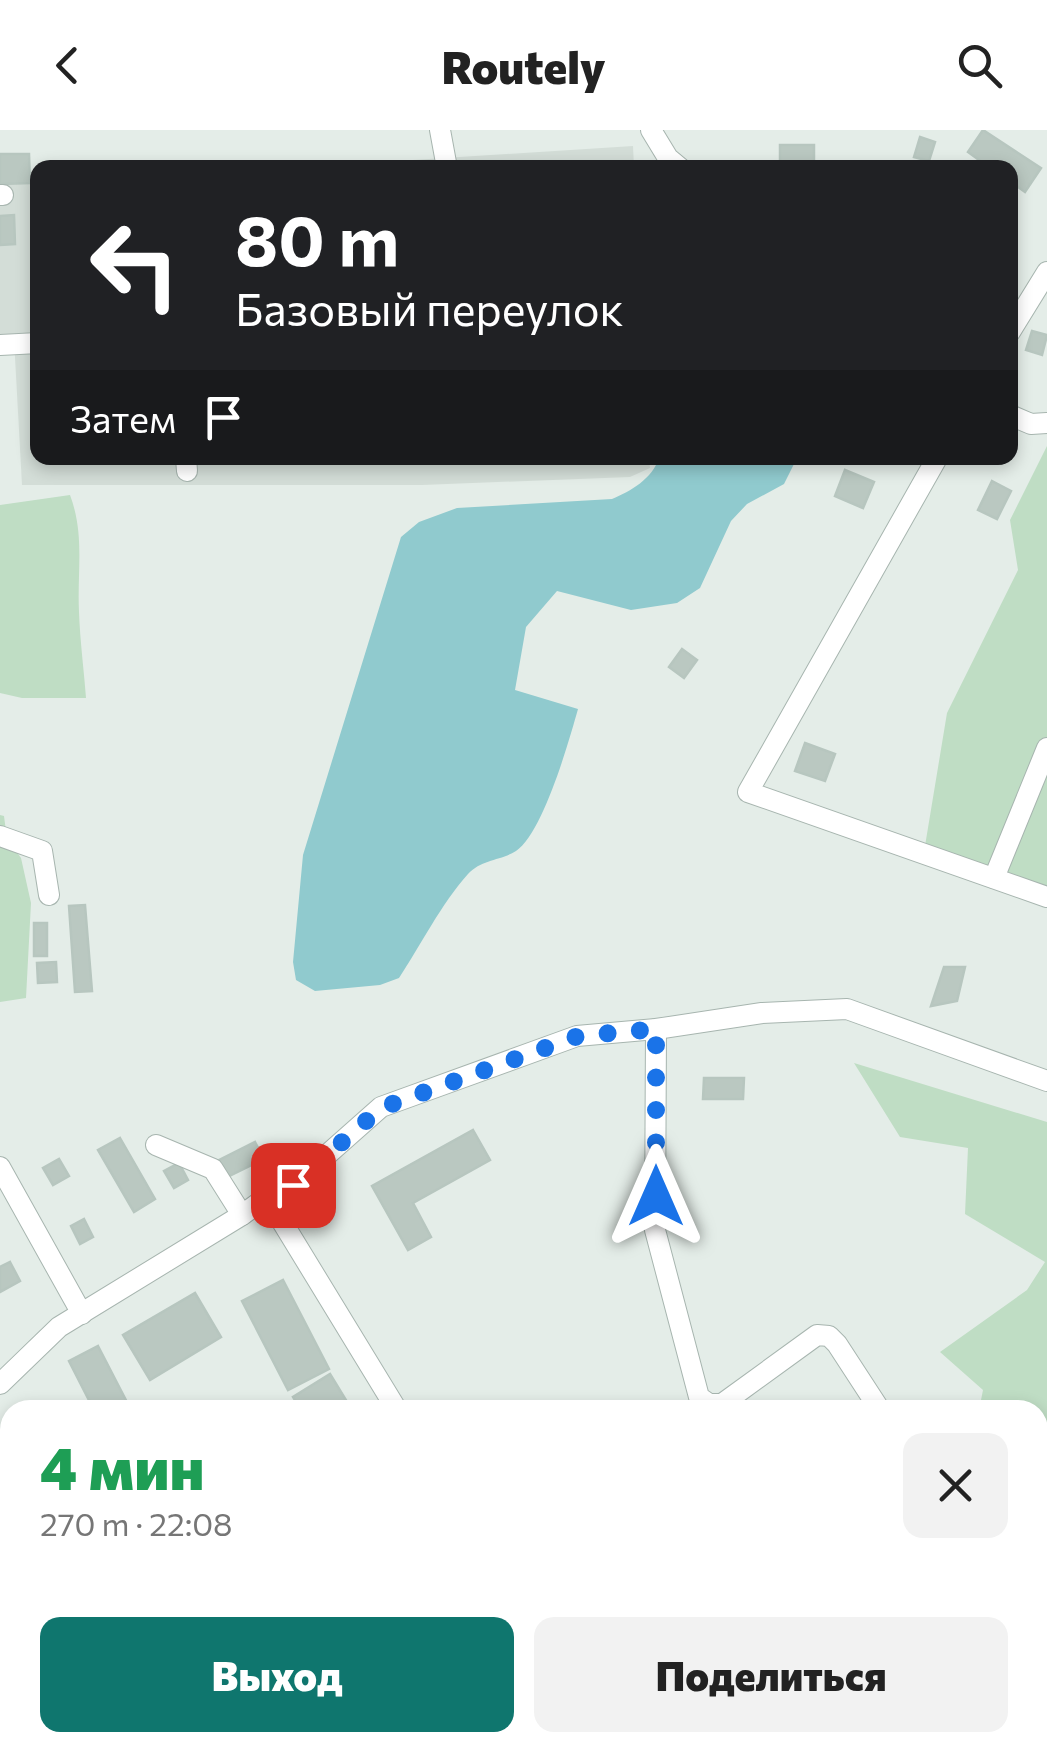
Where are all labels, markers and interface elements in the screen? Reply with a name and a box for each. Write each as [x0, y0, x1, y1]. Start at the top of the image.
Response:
icon: back [40, 38, 95, 93]
text: Routely [442, 38, 605, 93]
icon: search [952, 38, 1007, 93]
text: 80 m [235, 195, 399, 280]
icon: left [70, 200, 200, 330]
text: Базовый переулок [235, 280, 624, 335]
icon: arrive [196, 390, 251, 445]
text: Затем [70, 394, 176, 441]
pin [251, 1143, 336, 1228]
position arrow [604, 1144, 708, 1248]
icon: arrive [266, 1158, 321, 1213]
text: 4 мин [40, 1429, 204, 1502]
button: close [903, 1433, 1008, 1538]
text: 270 m · 22:08 [40, 1503, 233, 1543]
button: Выход [40, 1617, 514, 1732]
button: Поделиться [534, 1617, 1008, 1732]

